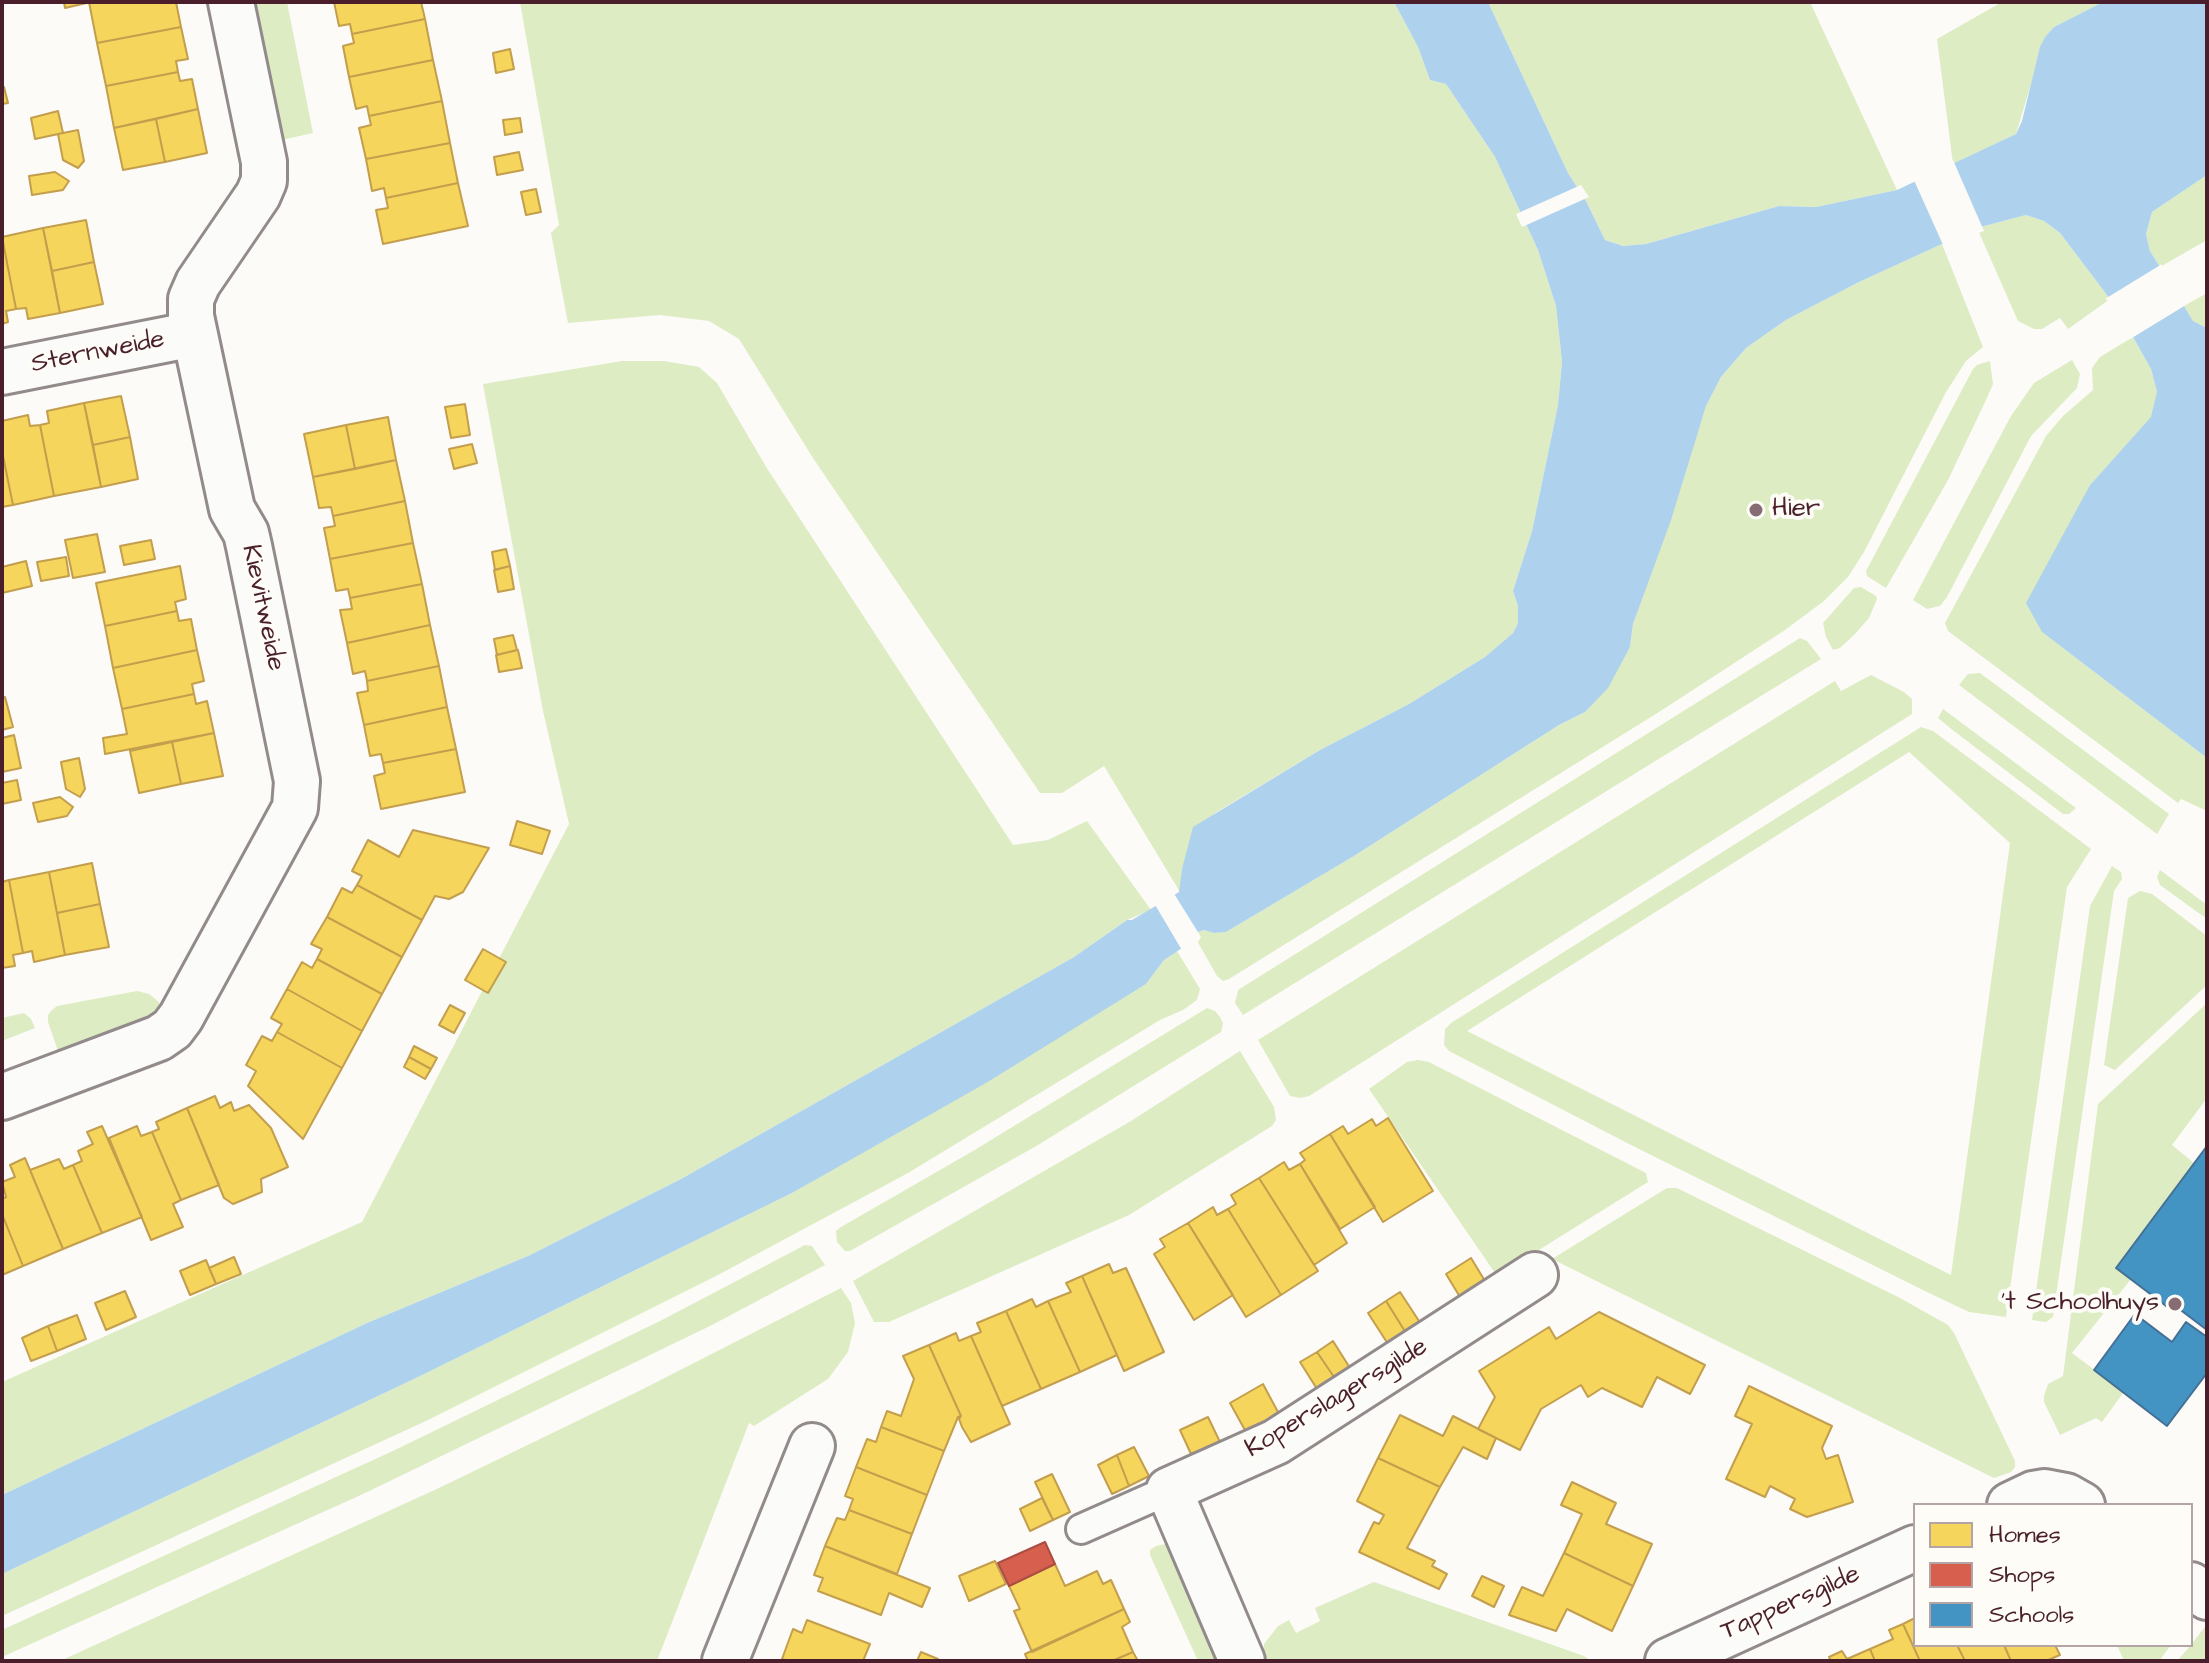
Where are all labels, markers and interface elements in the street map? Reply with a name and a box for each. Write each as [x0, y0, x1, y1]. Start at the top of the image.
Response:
street label: Sternweide [29, 325, 167, 381]
place label: Hier [1772, 494, 1820, 526]
marker: Hier [1747, 501, 1765, 519]
street label: Kievitweide [233, 542, 291, 674]
place label: 't Schoolhuys [2001, 1288, 2159, 1320]
marker: 't Schoolhuys [2166, 1295, 2184, 1313]
street label: Koperslagersgilde [1240, 1332, 1434, 1466]
legend [1913, 1503, 2193, 1647]
text: Homes [1989, 1518, 2061, 1552]
text: Shops [1989, 1558, 2055, 1592]
street label: Tappersgilde [1717, 1560, 1865, 1648]
text: Schools [1989, 1598, 2074, 1632]

